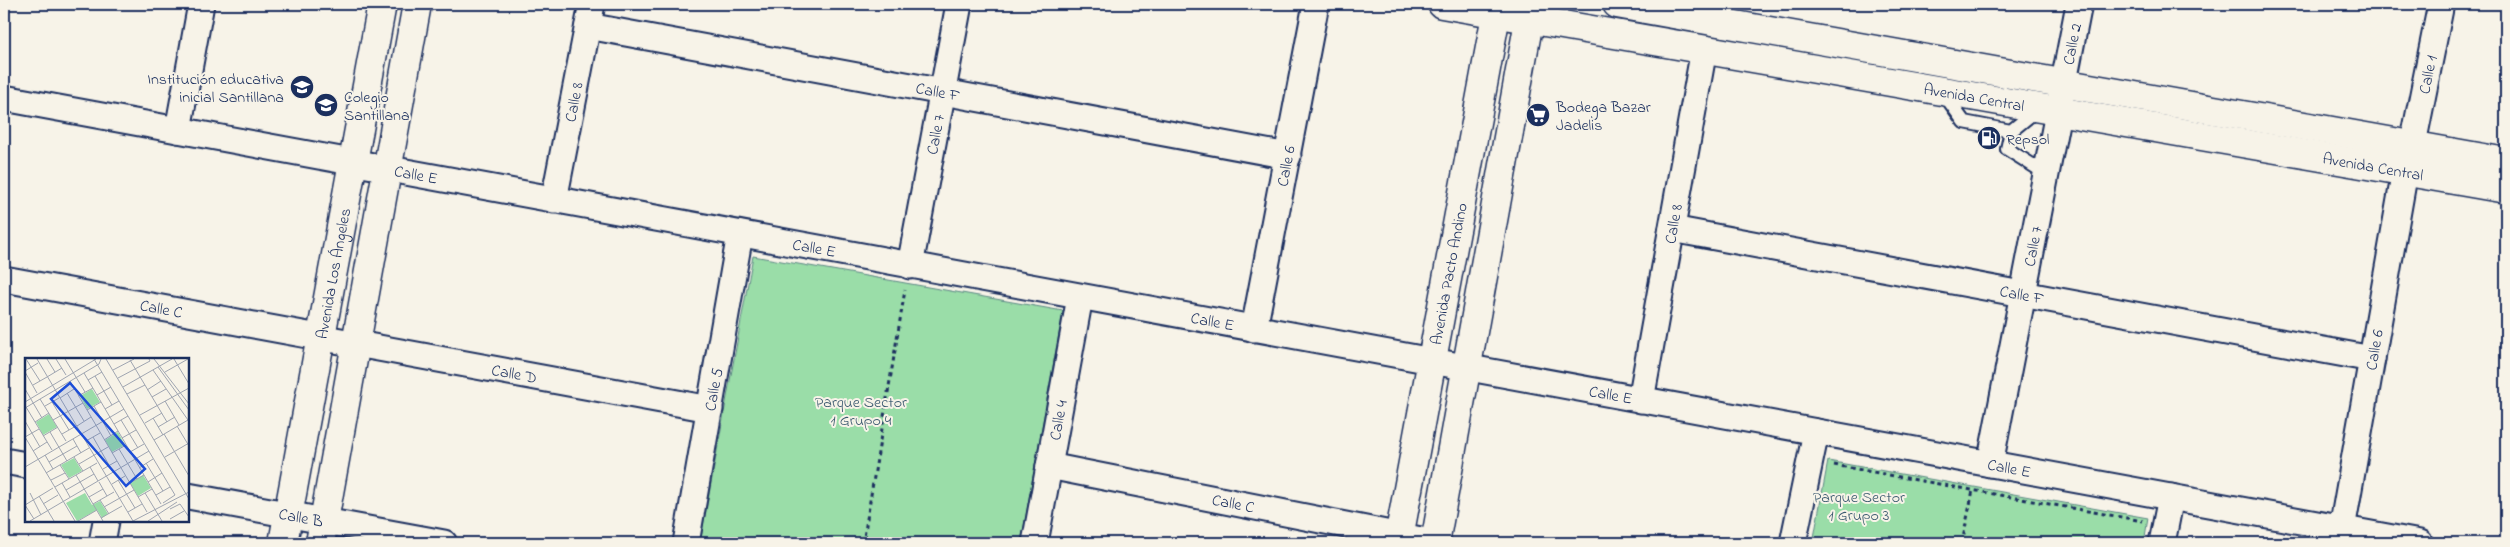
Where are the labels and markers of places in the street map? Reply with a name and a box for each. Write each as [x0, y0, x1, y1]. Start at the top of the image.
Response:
place label: Institución educativa inicial Santillana [147, 68, 284, 110]
school or university icon: Institución educativa inicial Santillana [289, 74, 315, 100]
place label: Colegio Santillana [344, 86, 410, 128]
school or university icon: Colegio Santillana [313, 92, 339, 118]
place label: Bodega Bazar Jadelis [1555, 96, 1651, 138]
supermarket icon: Bodega Bazar Jadelis [1525, 102, 1551, 128]
fuel station icon: Repsol [1976, 125, 2002, 151]
place label: Repsol [2006, 128, 2050, 152]

